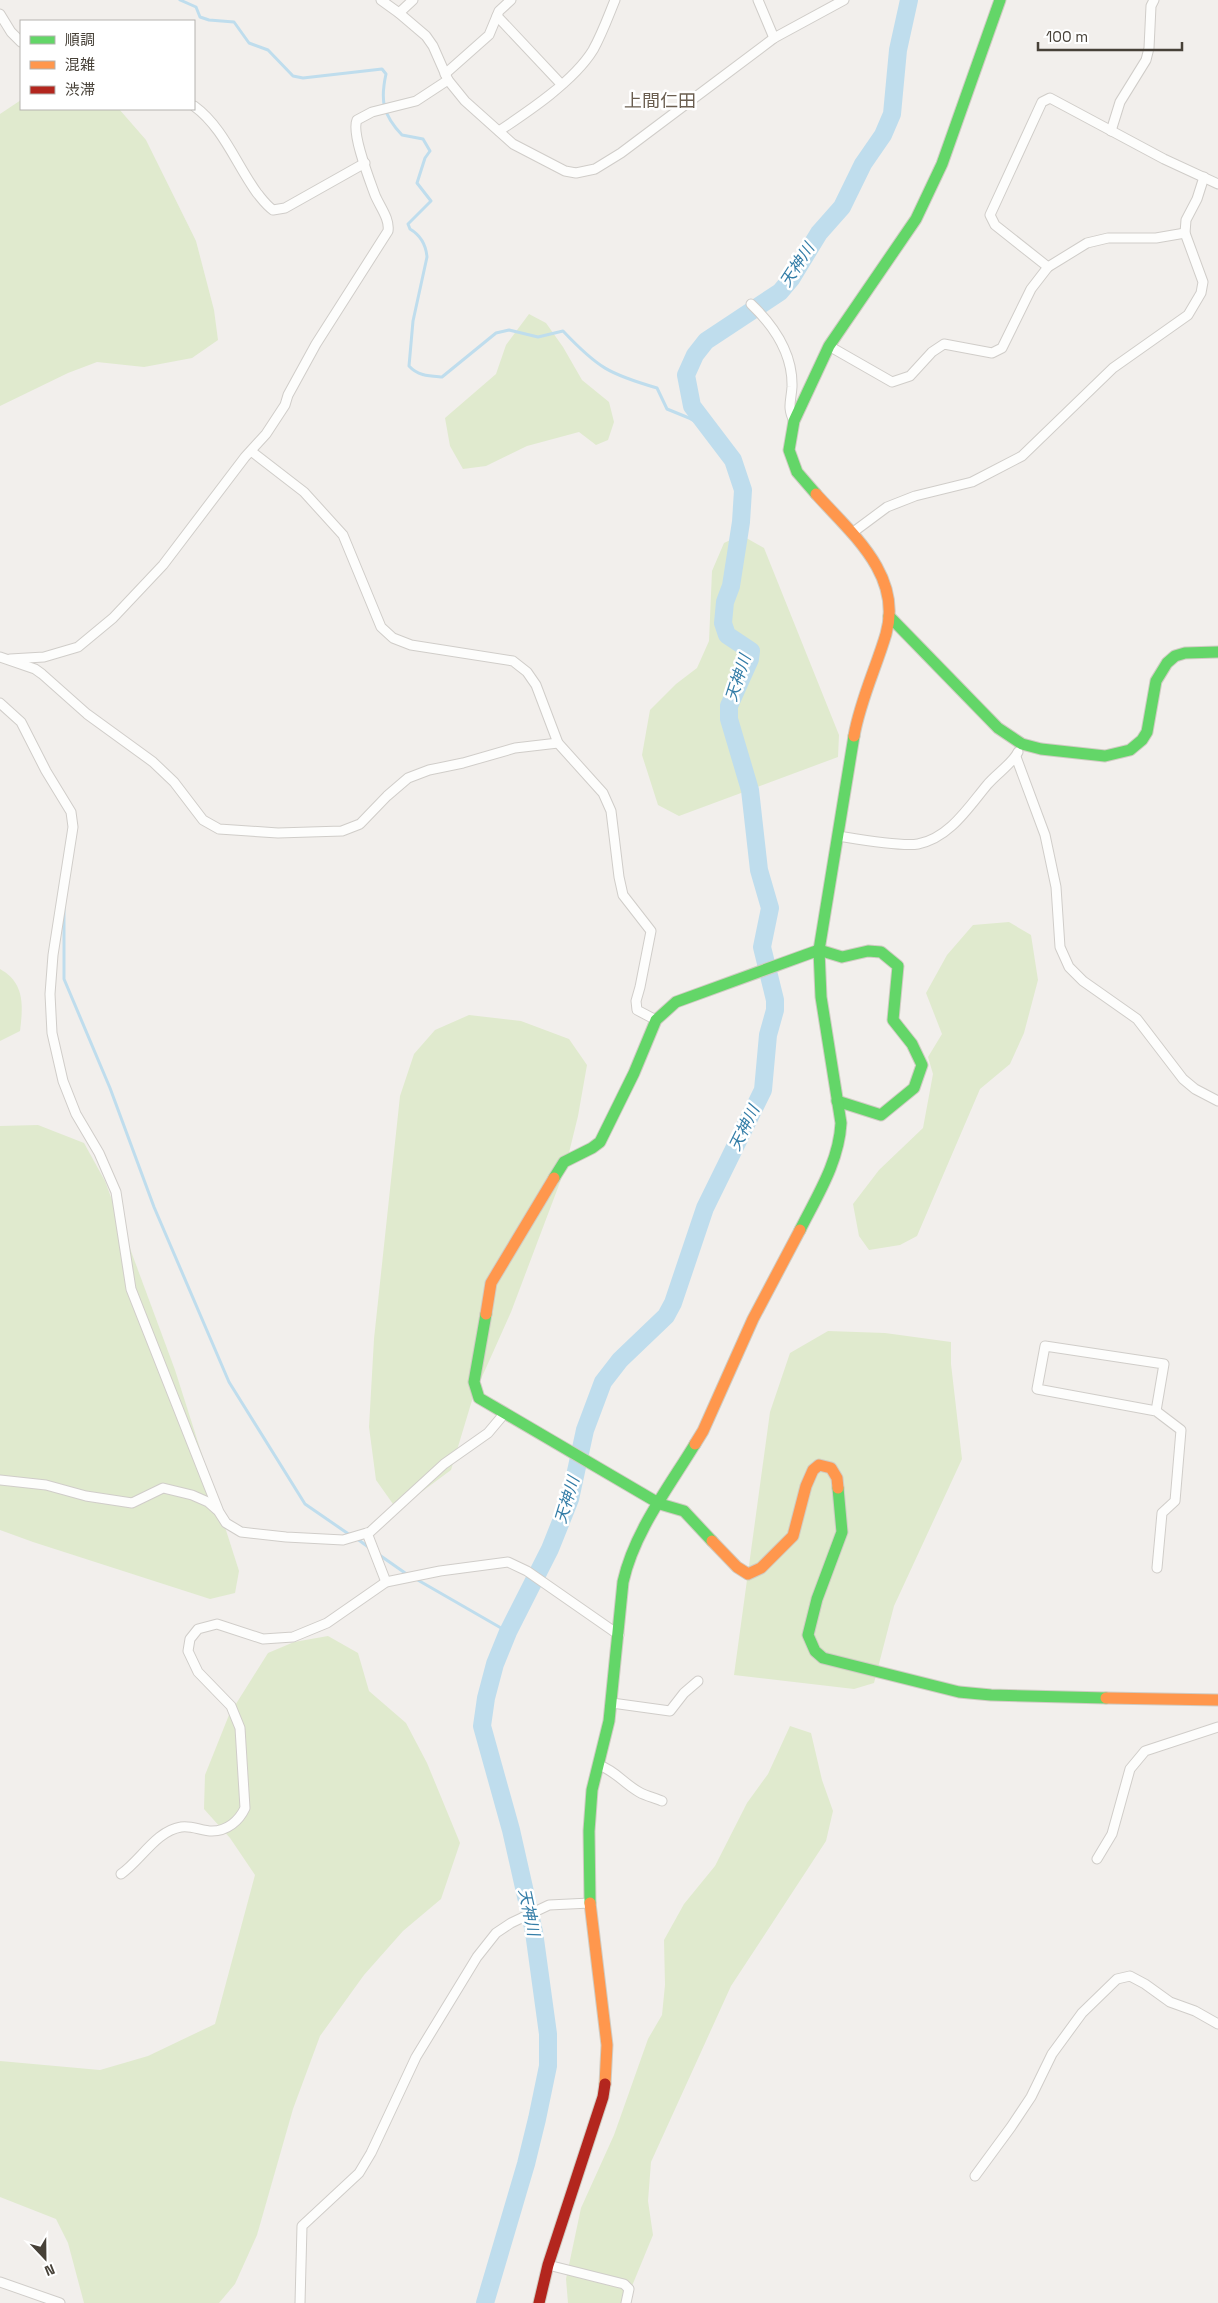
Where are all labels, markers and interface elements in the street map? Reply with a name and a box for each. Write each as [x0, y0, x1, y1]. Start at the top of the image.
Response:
legend [20, 20, 195, 110]
scale bar [1038, 20, 1182, 52]
text: 100 m [1046, 27, 1088, 46]
text: 順調 [65, 30, 95, 49]
text: 混雑 [65, 55, 95, 74]
text: 渋滞 [65, 80, 95, 99]
district label: 上間仁田 [624, 89, 696, 112]
water label: 天神川 [775, 237, 820, 291]
water label: 天神川 [721, 650, 756, 704]
water label: 天神川 [724, 1100, 765, 1154]
water label: 天神川 [550, 1472, 585, 1526]
water label: 天神川 [514, 1886, 545, 1940]
north arrow [20, 2233, 70, 2283]
text: N [42, 2260, 58, 2280]

